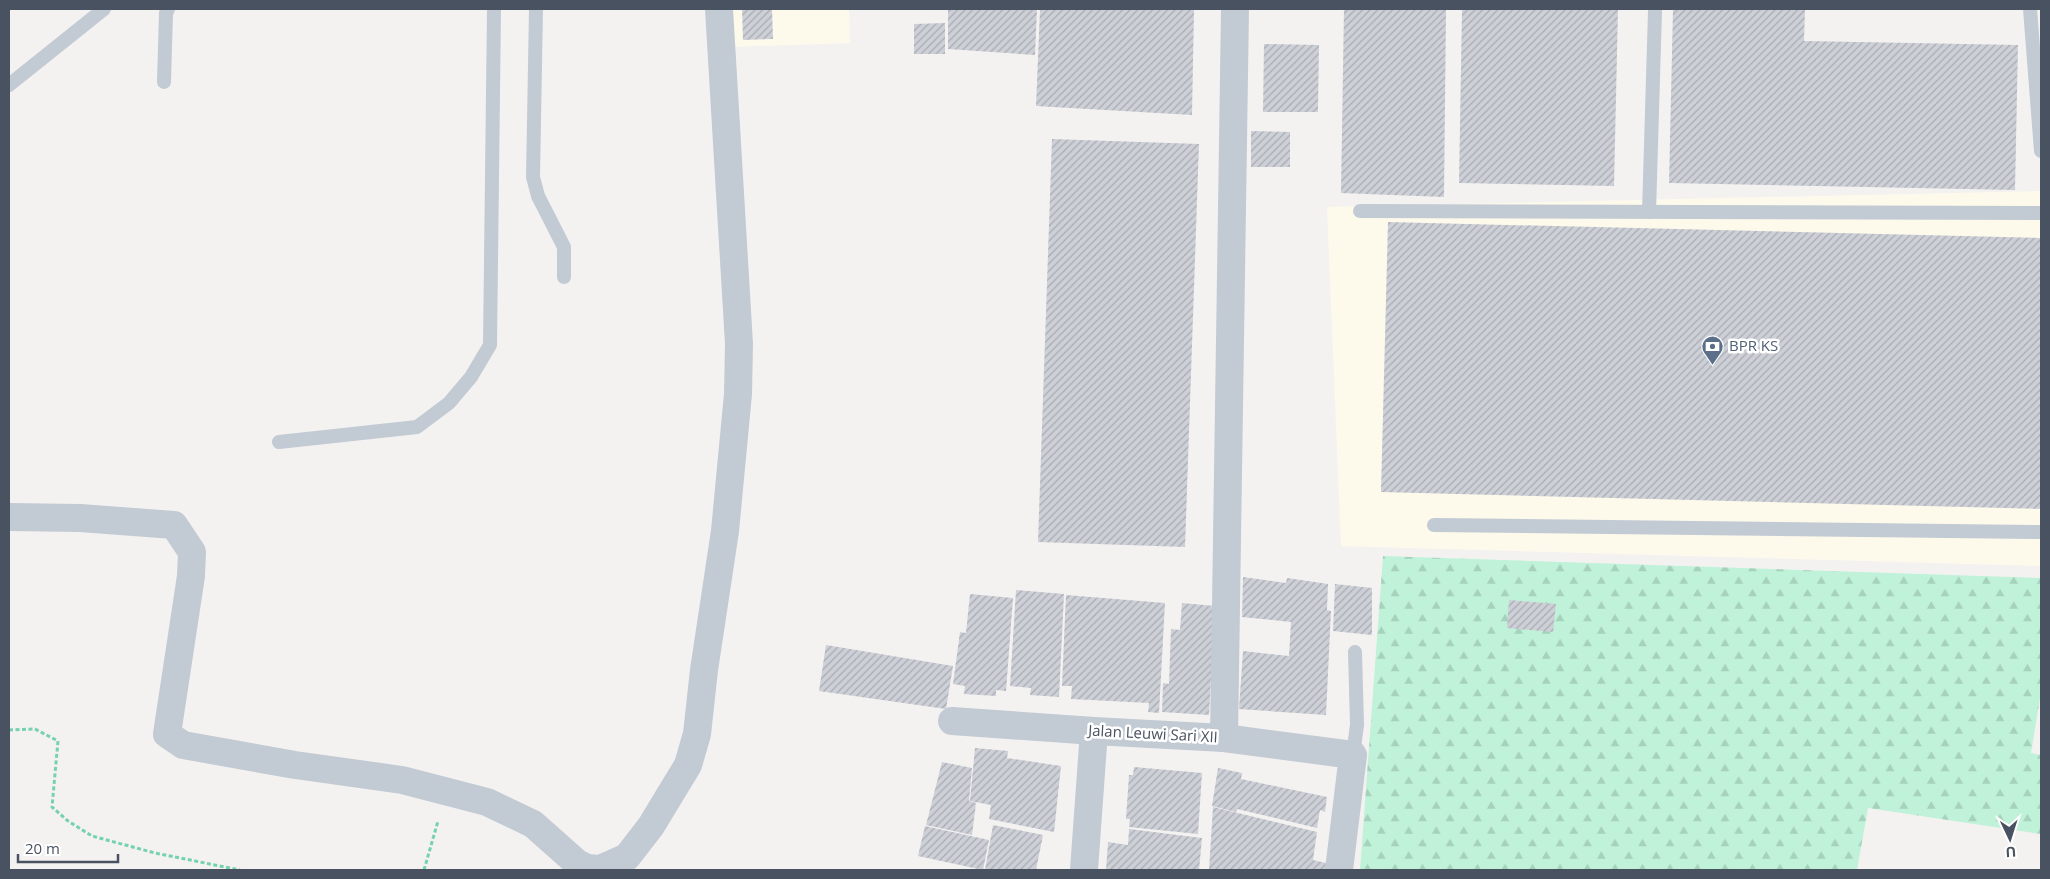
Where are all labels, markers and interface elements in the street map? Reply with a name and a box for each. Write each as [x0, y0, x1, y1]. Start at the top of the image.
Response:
bank icon: BPR KS [1701, 334, 1725, 365]
place label: BPR KS [1729, 335, 1778, 355]
street label: Jalan Leuwi Sari XII [1086, 720, 1218, 746]
north arrow [1985, 814, 2035, 864]
scale bar [18, 832, 118, 864]
text: 20 m [25, 838, 60, 858]
text: U [2005, 843, 2017, 862]

